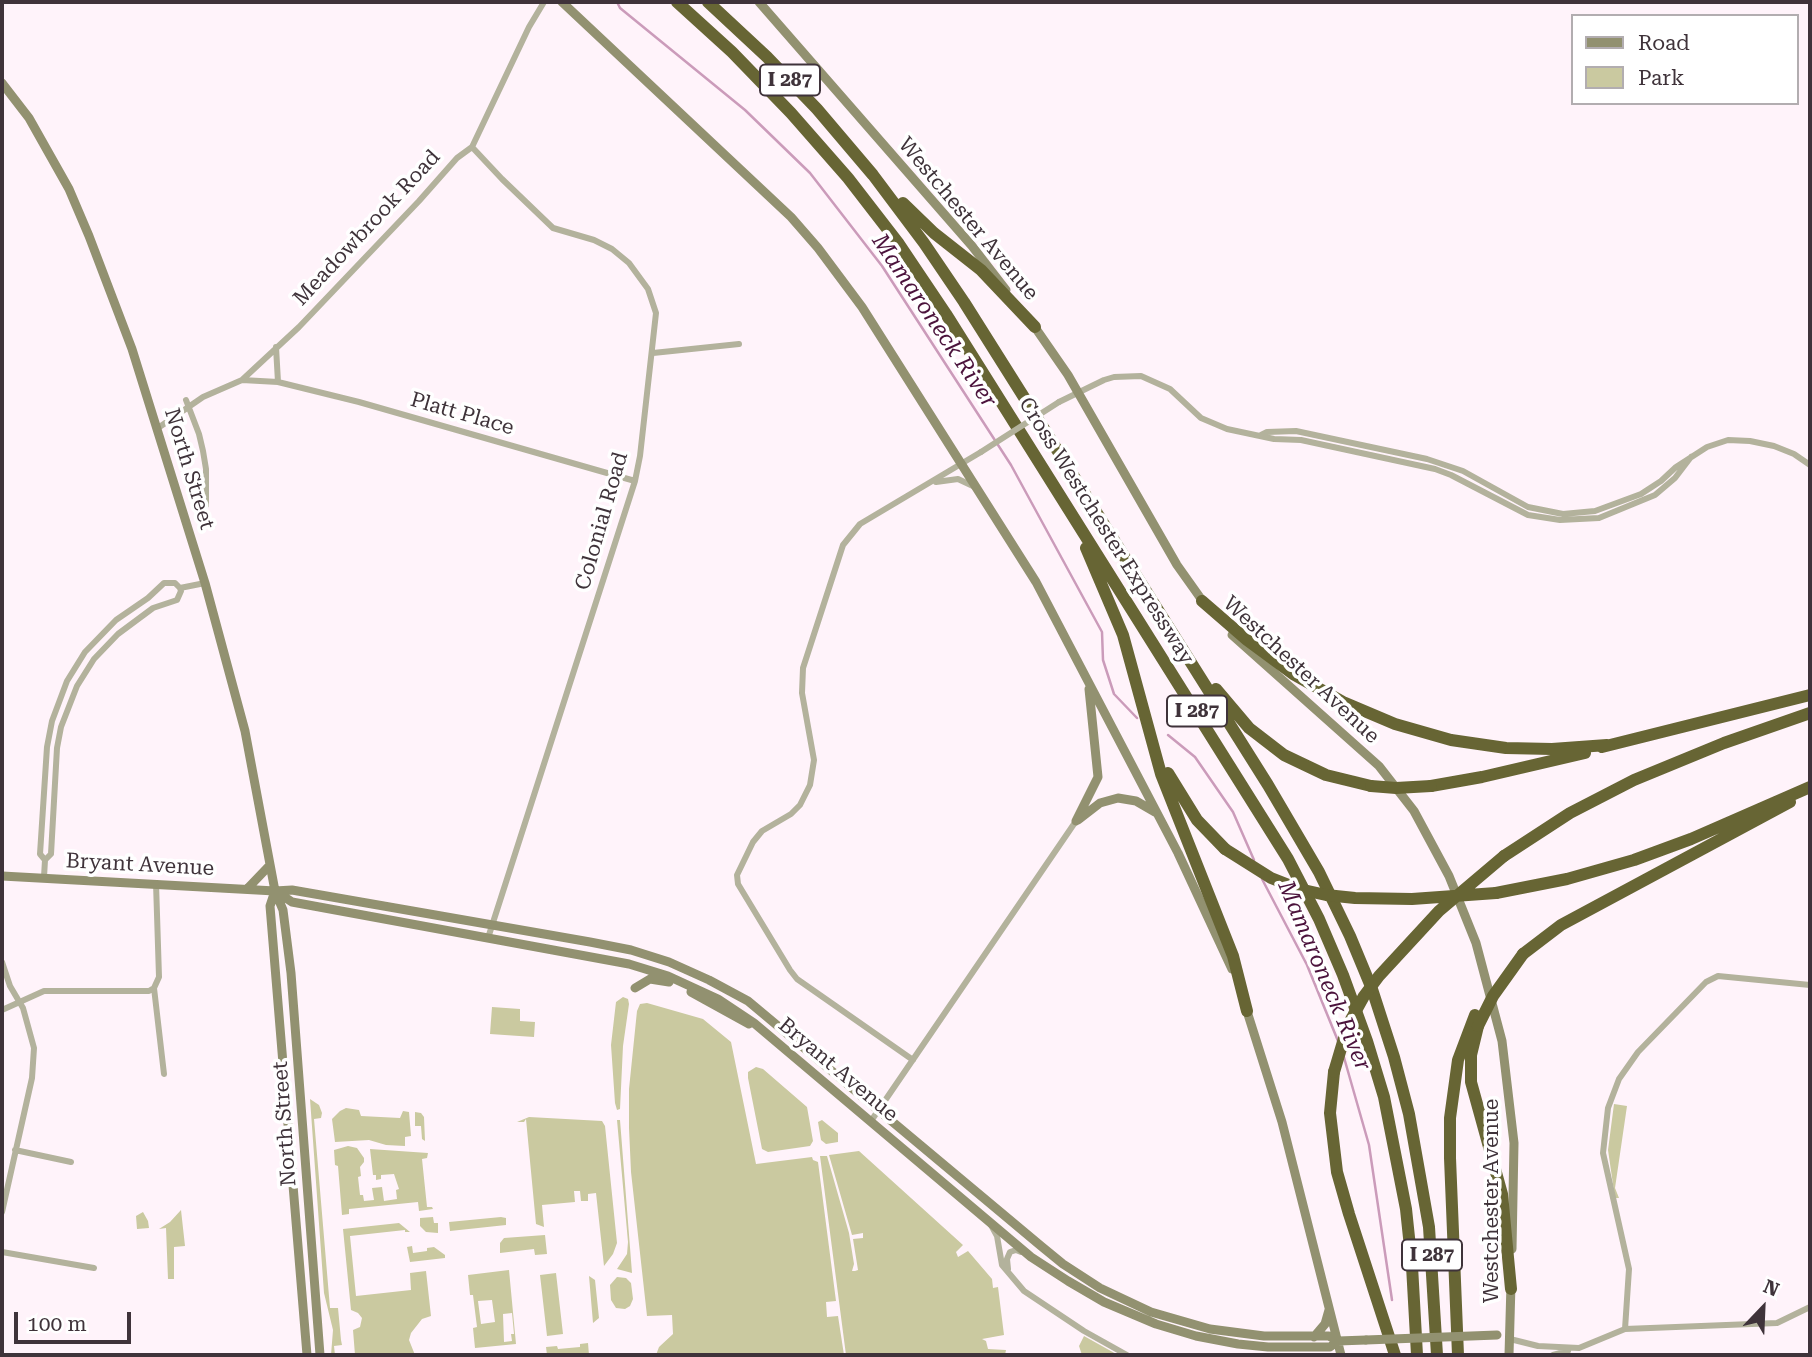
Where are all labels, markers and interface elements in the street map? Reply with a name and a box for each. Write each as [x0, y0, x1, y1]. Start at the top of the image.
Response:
legend [1570, 14, 1798, 105]
text: Road [1638, 31, 1690, 55]
road number: I 287 [760, 64, 820, 96]
text: Park [1638, 66, 1684, 90]
street label: Westchester Avenue [893, 132, 1043, 306]
street label: Meadowbrook Road [288, 145, 446, 311]
water label: Mamaroneck River [866, 229, 1002, 413]
street label: Platt Place [407, 387, 517, 441]
street label: Cross Westchester Expressway [1013, 393, 1199, 669]
street label: North Street [159, 405, 219, 533]
street label: Colonial Road [570, 449, 634, 593]
street label: Westchester Avenue [1218, 591, 1384, 749]
road number: I 287 [1167, 696, 1227, 726]
street label: Bryant Avenue [65, 849, 215, 881]
water label: Mamaroneck River [1271, 877, 1377, 1075]
street label: Bryant Avenue [773, 1013, 903, 1127]
street label: North Street [268, 1061, 302, 1187]
street label: Westchester Avenue [1479, 1099, 1505, 1303]
road number: I 287 [1402, 1240, 1462, 1270]
north arrow [1728, 1273, 1798, 1343]
text: N [1760, 1275, 1783, 1302]
scale bar [18, 1298, 135, 1342]
text: 100 m [27, 1312, 87, 1336]

